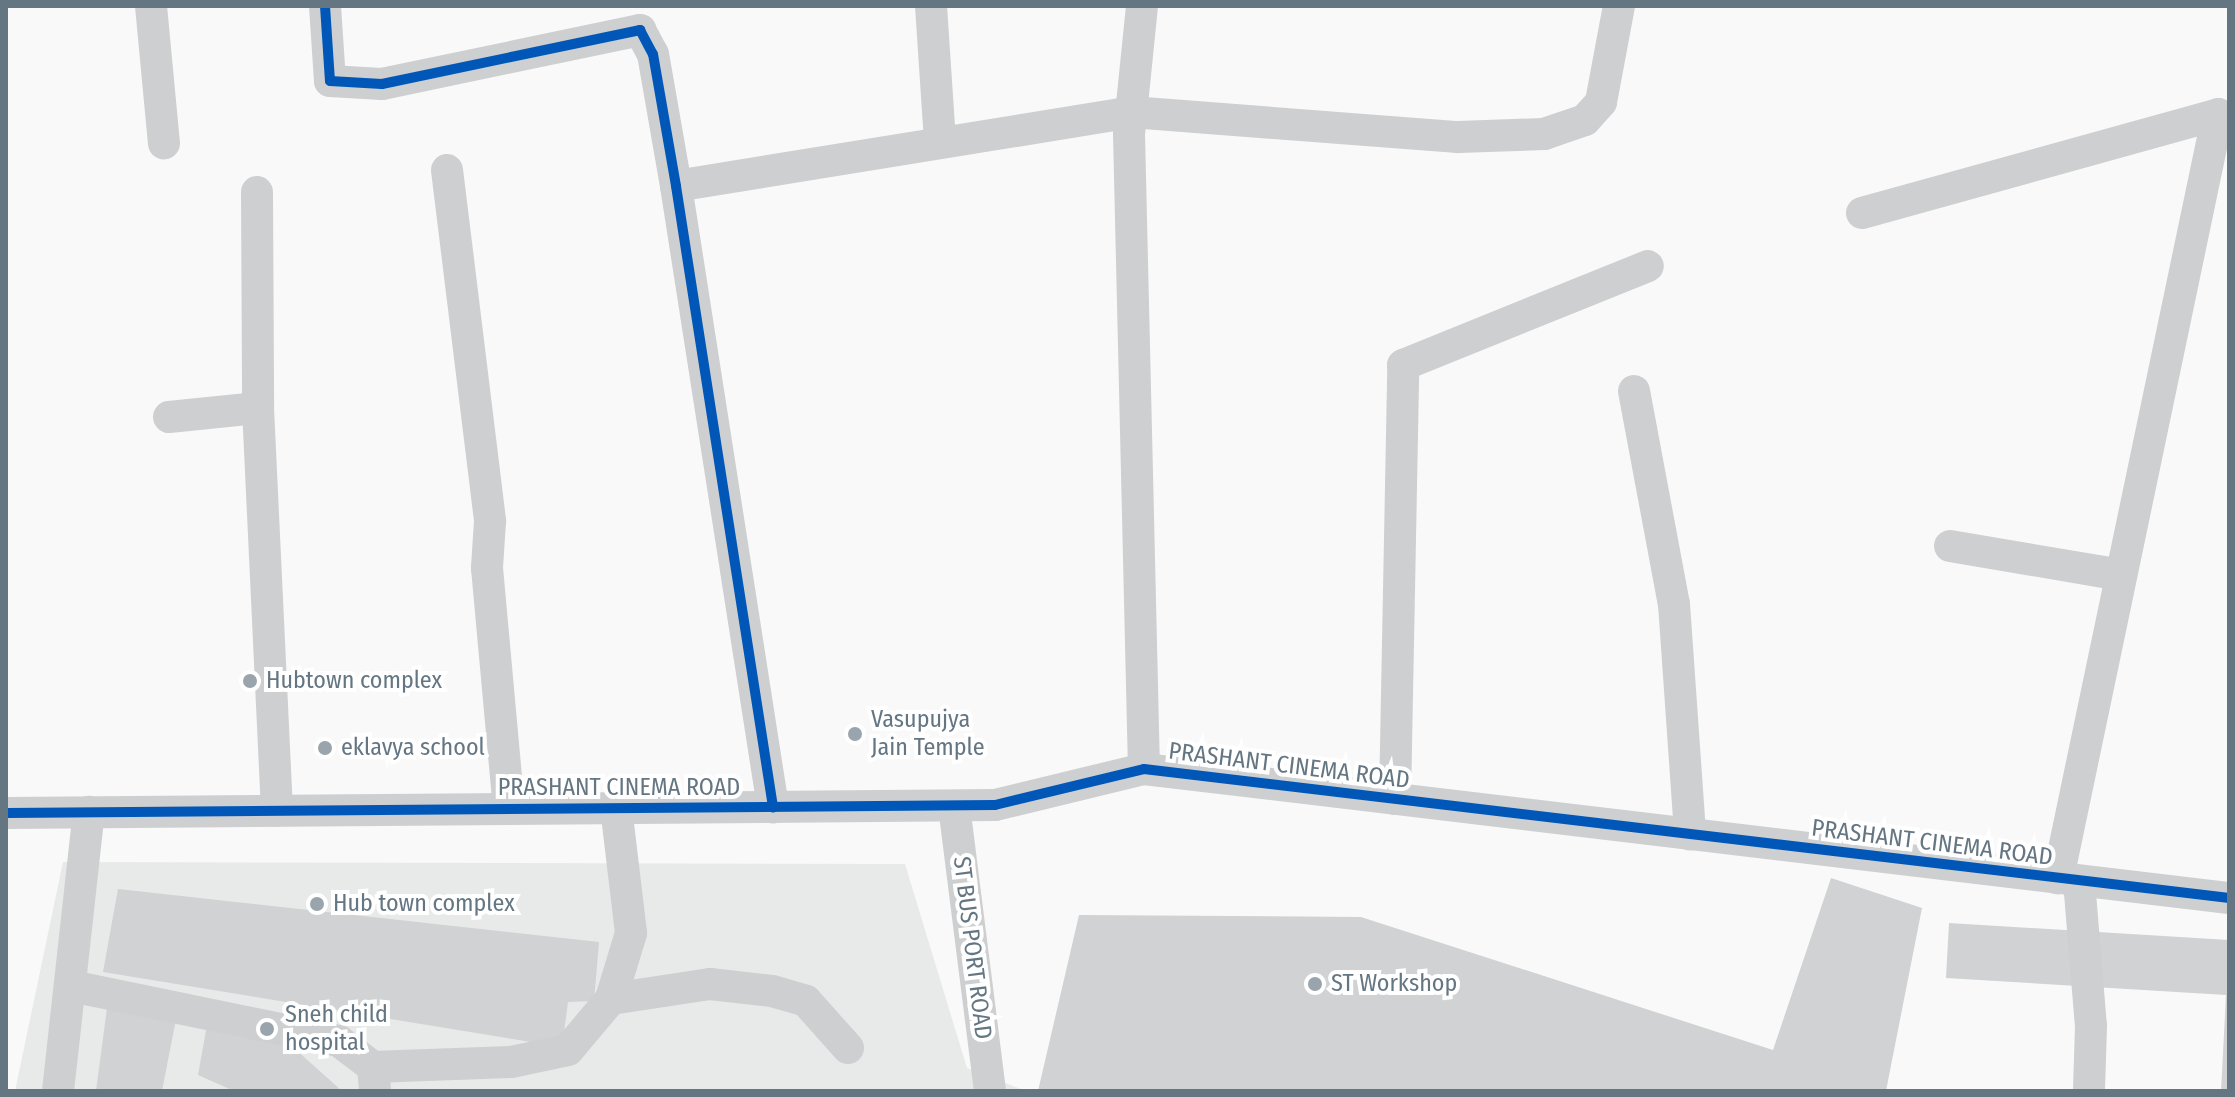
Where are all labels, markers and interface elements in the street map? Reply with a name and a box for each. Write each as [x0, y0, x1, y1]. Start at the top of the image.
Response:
place label: Hubtown complex [266, 667, 442, 695]
marker: Hubtown complex [241, 672, 259, 690]
place label: Vasupujya Jain Temple [871, 706, 985, 762]
marker: Vasupujya Jain Temple [846, 725, 864, 743]
place label: eklavya school [341, 734, 485, 762]
street label: PRASHANT CINEMA ROAD [1167, 737, 1411, 795]
marker: eklavya school [316, 739, 334, 757]
street label: PRASHANT CINEMA ROAD [498, 774, 740, 802]
street label: PRASHANT CINEMA ROAD [1810, 814, 2054, 872]
street label: ST BUS PORT ROAD [946, 855, 998, 1041]
place label: Hub town complex [333, 890, 515, 918]
marker: Hub town complex [308, 895, 326, 913]
place label: ST Workshop [1331, 970, 1457, 998]
marker: ST Workshop [1306, 975, 1324, 993]
place label: Sneh child hospital [285, 1001, 388, 1057]
marker: Sneh child hospital [256, 1018, 278, 1040]

